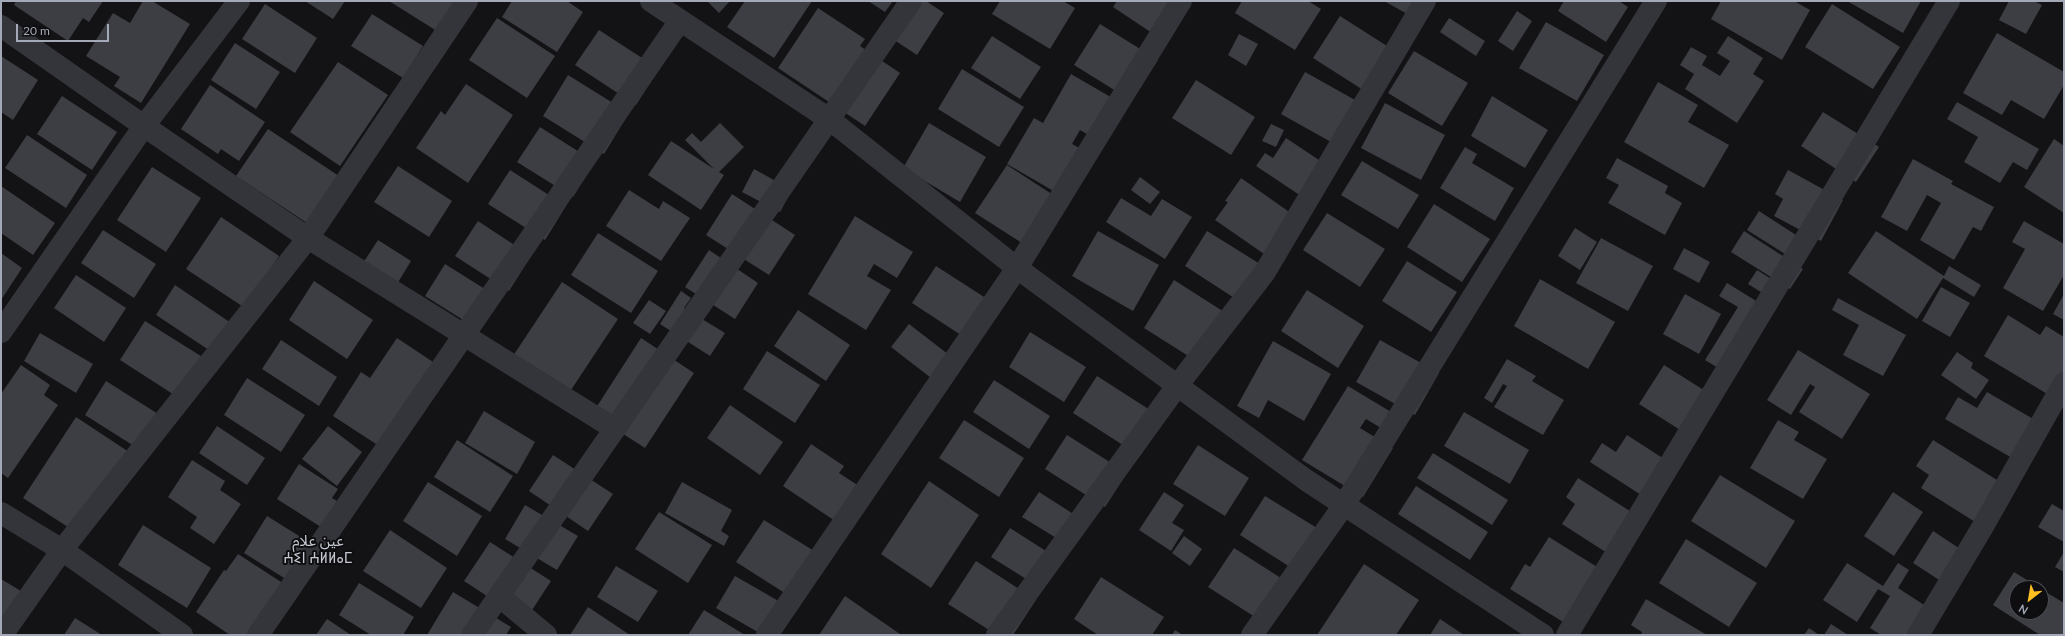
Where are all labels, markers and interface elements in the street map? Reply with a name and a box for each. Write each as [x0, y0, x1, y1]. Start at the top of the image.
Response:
scale bar [18, 16, 111, 42]
text: 20 m [23, 23, 50, 38]
district label: عين علام ⵄⵉⵏ ⵄⵍⵍⴰⵎ [283, 532, 353, 567]
north arrow [2009, 580, 2049, 620]
text: N [2016, 602, 2030, 618]

